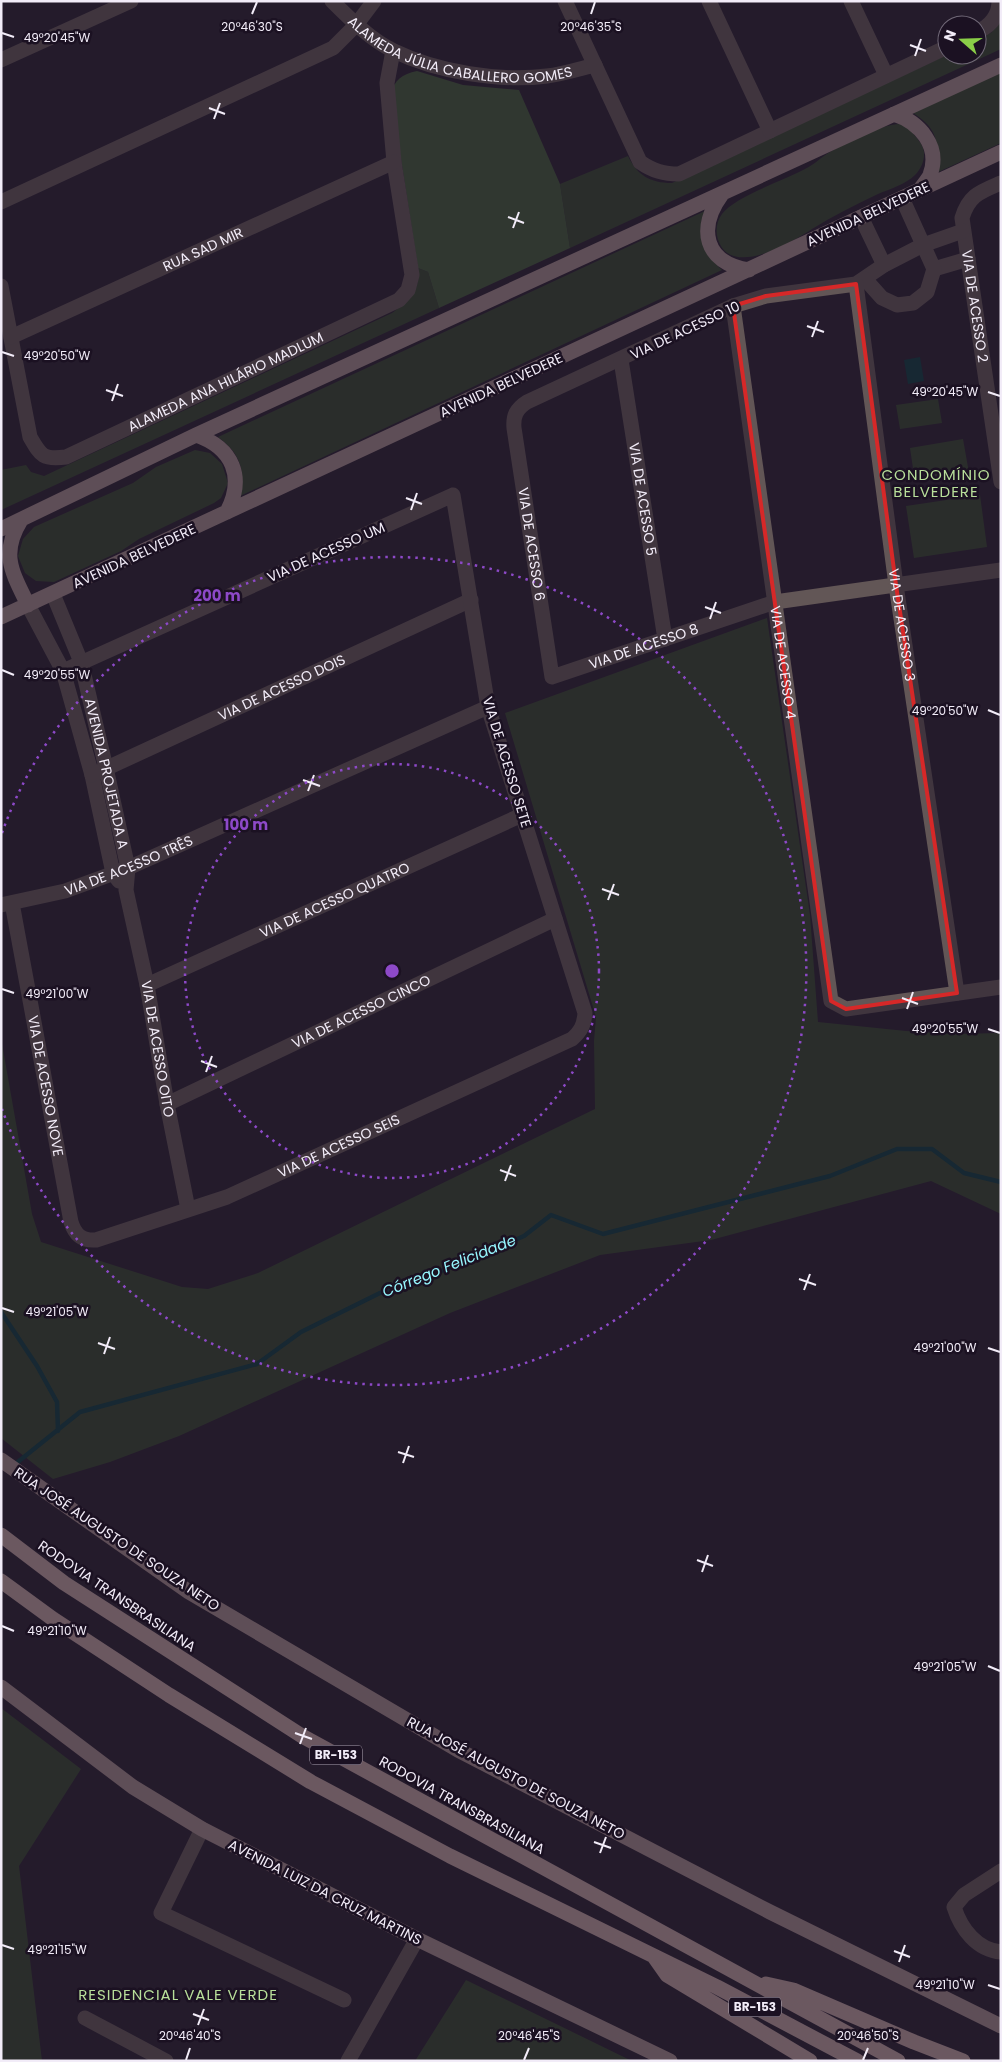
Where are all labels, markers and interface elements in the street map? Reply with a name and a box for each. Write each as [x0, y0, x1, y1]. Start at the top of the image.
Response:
street label: ALAMEDA JÚLIA CABALLERO GOMES [343, 11, 575, 88]
north arrow [937, 15, 987, 65]
text: 20°46'30"S [221, 18, 283, 35]
text: 20°46'35"S [560, 18, 622, 35]
text: N [939, 27, 961, 44]
text: 49°20'45"W [24, 29, 91, 46]
street label: AVENIDA BELVEDERE [803, 177, 933, 251]
street label: RUA SAD MIR [159, 222, 246, 276]
street label: VIA DE ACESSO 2 [957, 248, 993, 364]
street label: VIA DE ACESSO 10 [627, 296, 743, 364]
street label: ALAMEDA ANA HILÁRIO MADLUM [124, 327, 327, 436]
text: 49°20'50"W [24, 347, 91, 364]
street label: AVENIDA BELVEDERE [436, 348, 566, 422]
text: 49°20'45"W [912, 383, 979, 400]
street label: VIA DE ACESSO 5 [624, 441, 662, 557]
district label: CONDOMÍNIO BELVEDERE [882, 464, 990, 502]
street label: VIA DE ACESSO 6 [513, 486, 550, 602]
street label: VIA DE ACESSO UM [264, 517, 388, 587]
street label: AVENIDA BELVEDERE [69, 519, 199, 593]
street label: VIA DE ACESSO 3 [884, 567, 920, 683]
text: 200 m [193, 585, 241, 606]
street label: VIA DE ACESSO 4 [765, 604, 801, 721]
street label: VIA DE ACESSO 8 [586, 618, 701, 674]
street label: VIA DE ACESSO DOIS [215, 649, 349, 725]
text: 49°20'55"W [24, 666, 91, 683]
street label: VIA DE ACESSO SETE [478, 694, 536, 830]
street label: AVENIDA PROJETADA A [80, 696, 134, 851]
text: 49°20'50"W [912, 702, 979, 719]
text: 100 m [224, 814, 268, 835]
street label: VIA DE ACESSO TRÊS [62, 830, 196, 900]
street label: VIA DE ACESSO QUATRO [256, 857, 413, 943]
centre of rings [383, 962, 401, 980]
street label: VIA DE ACESSO CINCO [288, 970, 434, 1053]
street label: VIA DE ACESSO OITO [136, 979, 179, 1119]
text: 49°21'00"W [26, 985, 89, 1002]
street label: VIA DE ACESSO NOVE [23, 1014, 69, 1158]
text: 49°20'55"W [912, 1020, 979, 1037]
street label: VIA DE ACESSO SEIS [274, 1109, 403, 1183]
water label: Córrego Felicidade [379, 1229, 519, 1302]
text: 49°21'05"W [26, 1303, 89, 1320]
text: 49°21'00"W [914, 1339, 977, 1356]
street label: RUA JOSÉ AUGUSTO DE SOUZA NETO [10, 1462, 224, 1616]
street label: RODOVIA TRANSBRASILIANA [34, 1536, 200, 1656]
text: 49°21'10"W [27, 1622, 87, 1639]
text: 49°21'05"W [914, 1658, 977, 1675]
street label: RUA JOSÉ AUGUSTO DE SOUZA NETO [403, 1712, 629, 1844]
road number: BR-153 [310, 1746, 362, 1764]
street label: RODOVIA TRANSBRASILIANA [376, 1751, 548, 1859]
street label: AVENIDA LUIZ DA CRUZ MARTINS [225, 1834, 425, 1950]
text: 49°21'15"W [27, 1941, 87, 1958]
text: 49°21'10"W [915, 1976, 975, 1993]
district label: RESIDENCIAL VALE VERDE [78, 1984, 278, 2005]
road number: BR-153 [729, 1998, 781, 2016]
text: 20°46'40"S [159, 2027, 221, 2044]
text: 20°46'45"S [498, 2027, 560, 2044]
text: 20°46'50"S [837, 2027, 899, 2044]

